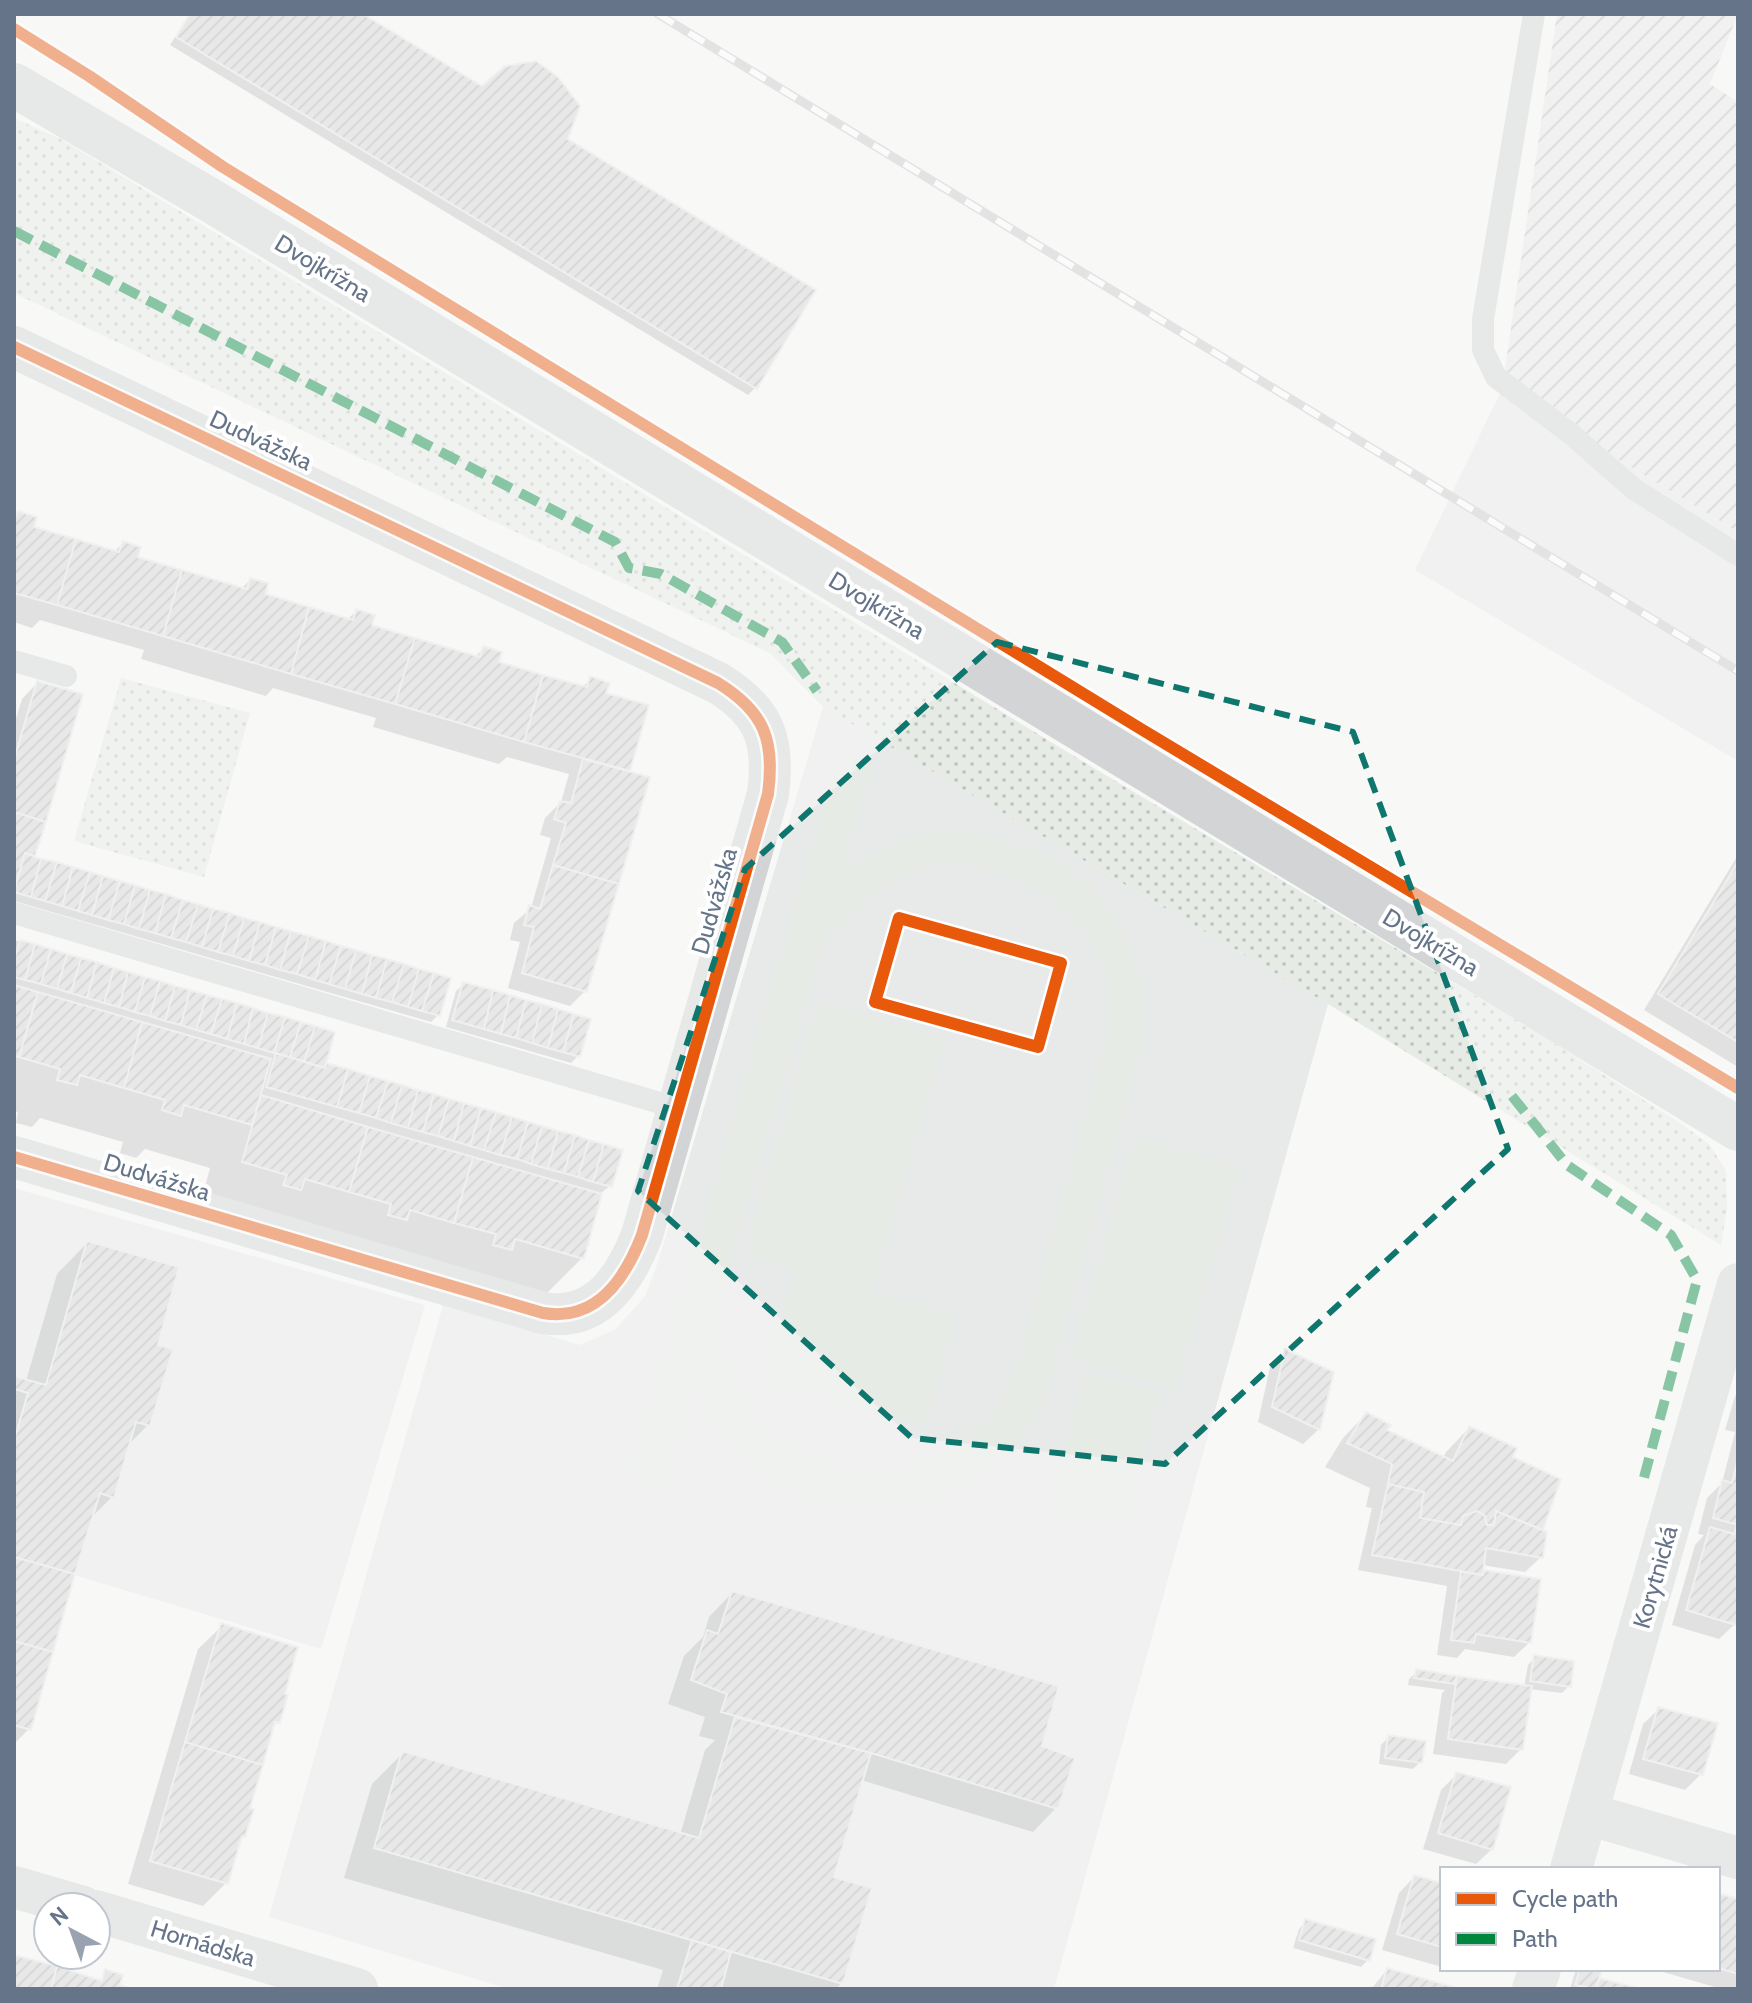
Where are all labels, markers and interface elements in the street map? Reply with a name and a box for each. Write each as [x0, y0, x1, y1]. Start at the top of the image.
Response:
street label: Dvojkrížna [270, 228, 377, 308]
street label: Dudvážska [205, 404, 317, 477]
street label: Dvojkrížna [824, 565, 931, 645]
street label: Dudvážska [685, 844, 743, 958]
street label: Dvojkrížna [1378, 902, 1485, 982]
street label: Dudvážska [100, 1147, 214, 1207]
street label: Korytnická [1627, 1522, 1684, 1632]
legend [1440, 1867, 1720, 1971]
text: Cycle path [1512, 1884, 1618, 1913]
north arrow [32, 1891, 112, 1971]
text: N [44, 1901, 74, 1932]
street label: Hornádska [147, 1913, 259, 1973]
text: Path [1512, 1924, 1558, 1953]

